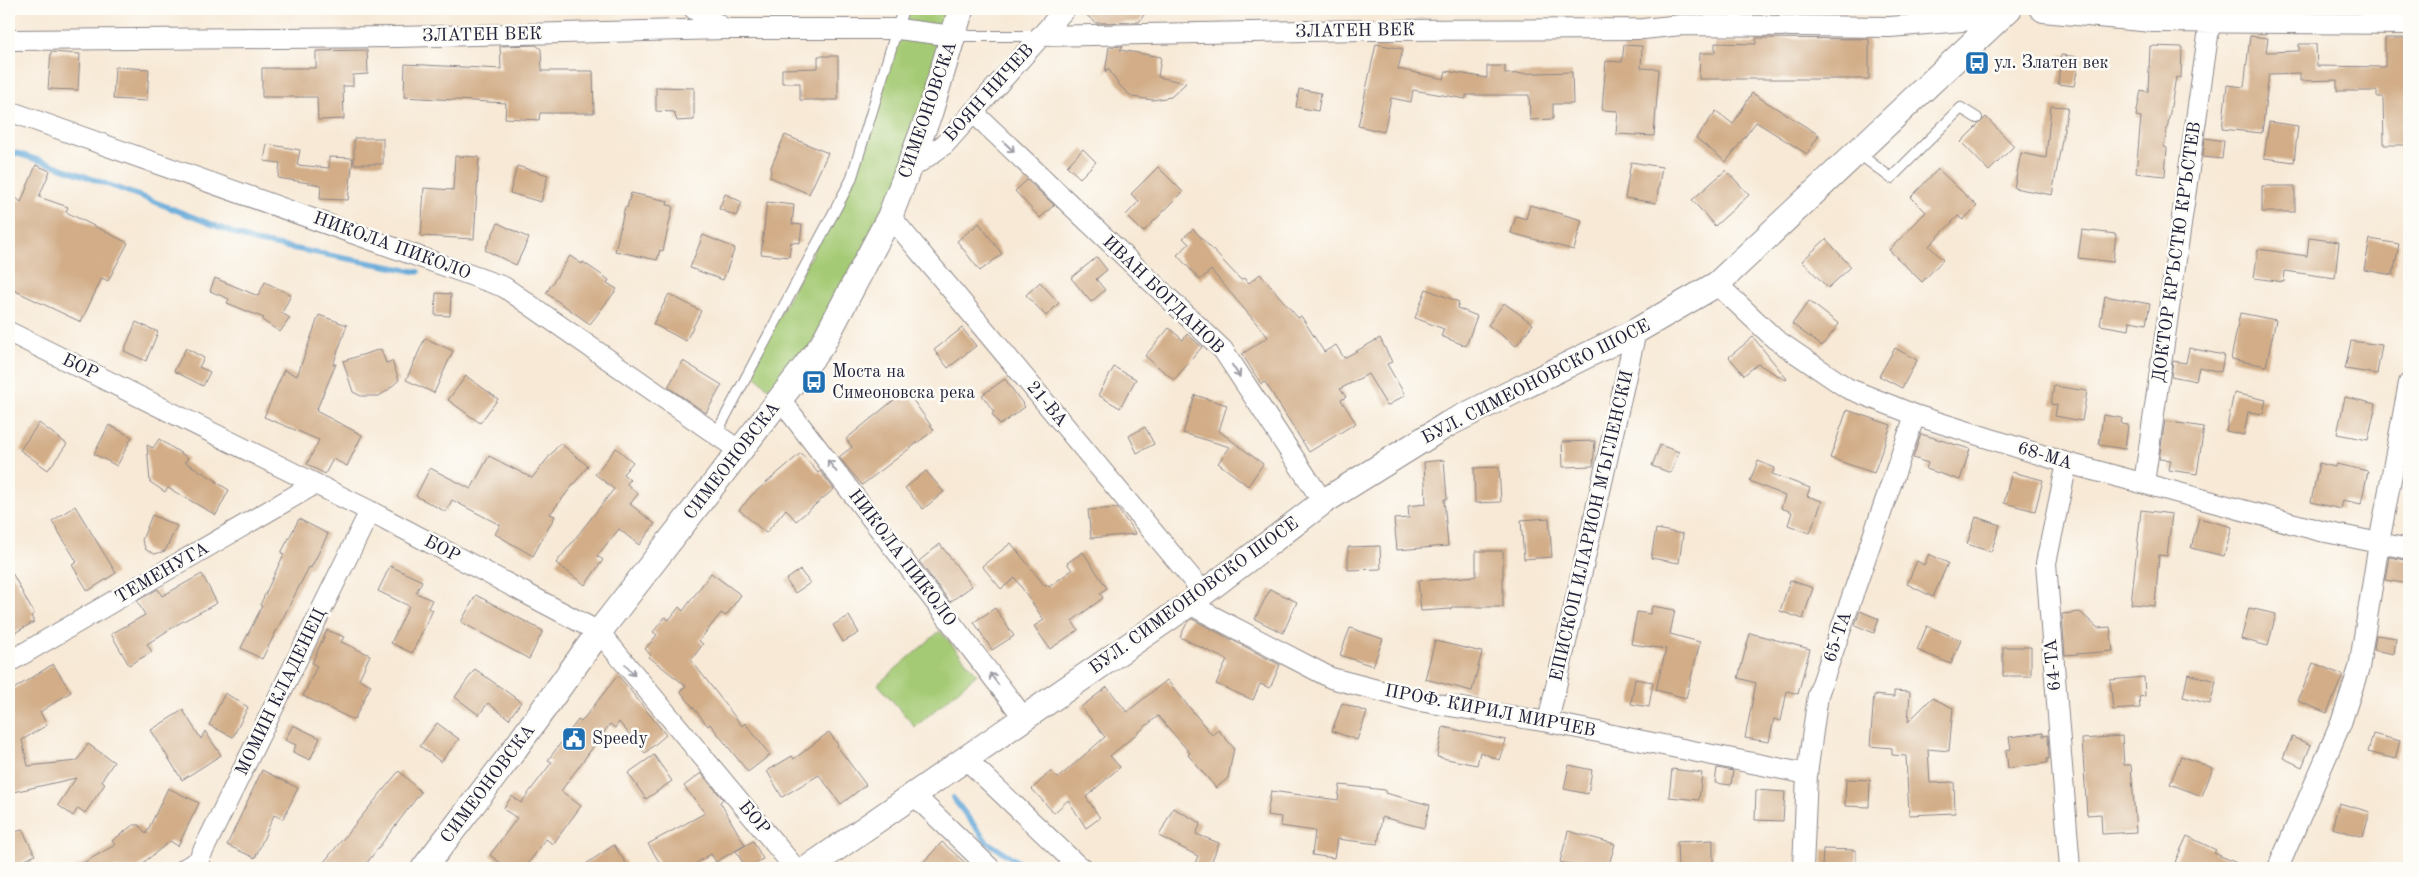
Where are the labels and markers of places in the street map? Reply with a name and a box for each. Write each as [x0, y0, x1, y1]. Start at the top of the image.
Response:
bus stop icon: ул. Златен век [1964, 50, 1990, 76]
place label: ул. Златен век [1994, 54, 2109, 72]
place label: Моста на Симеоновска река [832, 363, 975, 402]
bus stop icon: Моста на Симеоновска река [801, 369, 827, 395]
public building icon: Speedy [561, 726, 587, 752]
place label: Speedy [592, 730, 648, 748]

